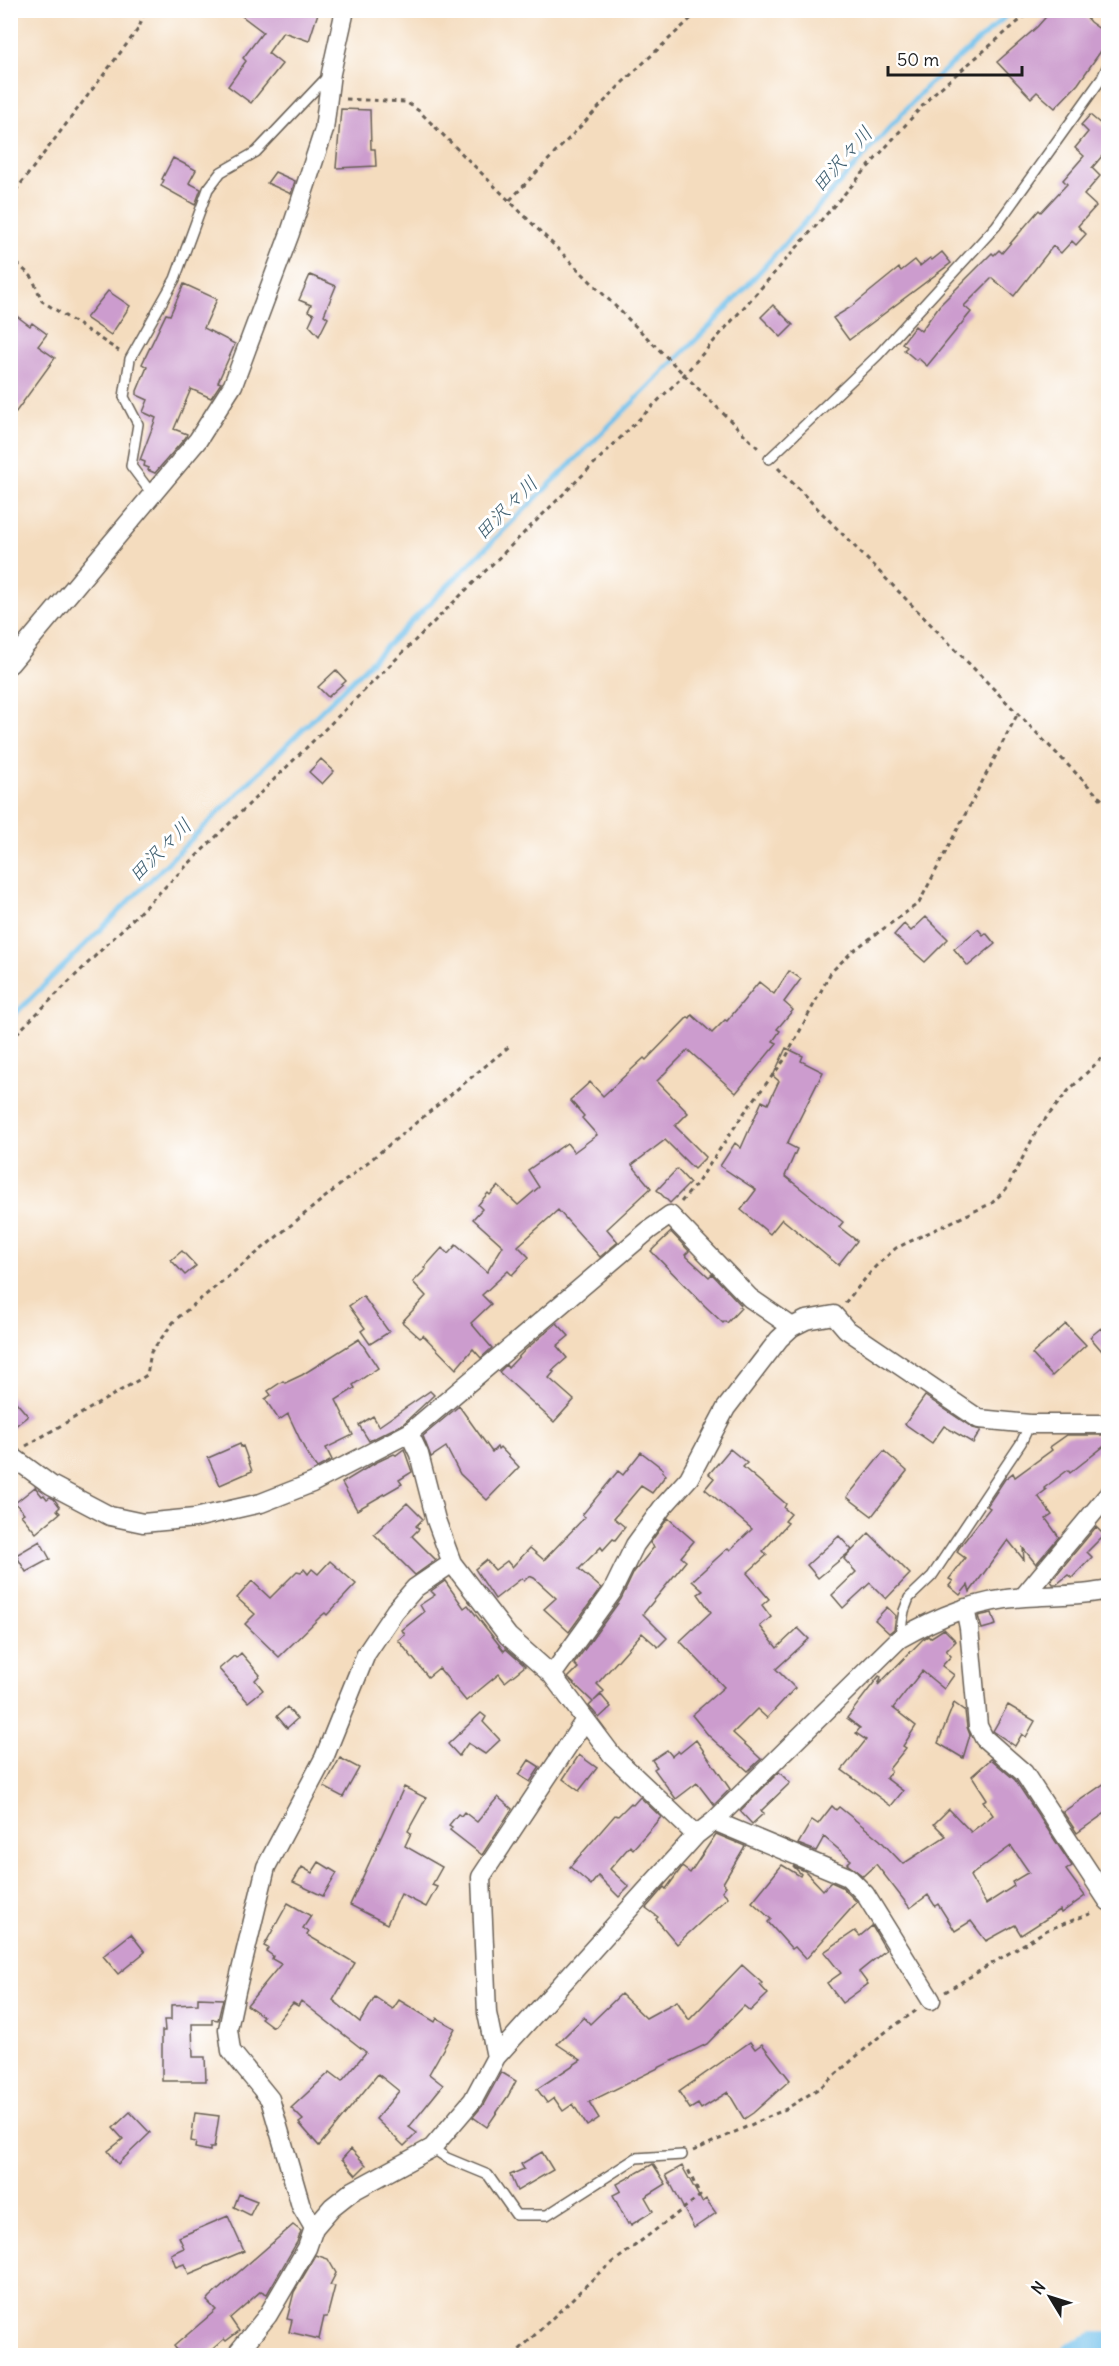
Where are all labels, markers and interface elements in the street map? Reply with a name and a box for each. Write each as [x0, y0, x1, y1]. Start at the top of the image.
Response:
scale bar [888, 39, 1022, 77]
text: 50 m [897, 48, 939, 71]
water label: 田沢々川 [806, 121, 878, 197]
water label: 田沢々川 [469, 471, 543, 545]
water label: 田沢々川 [123, 813, 197, 887]
north arrow [1020, 2267, 1080, 2327]
text: N [1027, 2277, 1049, 2298]

